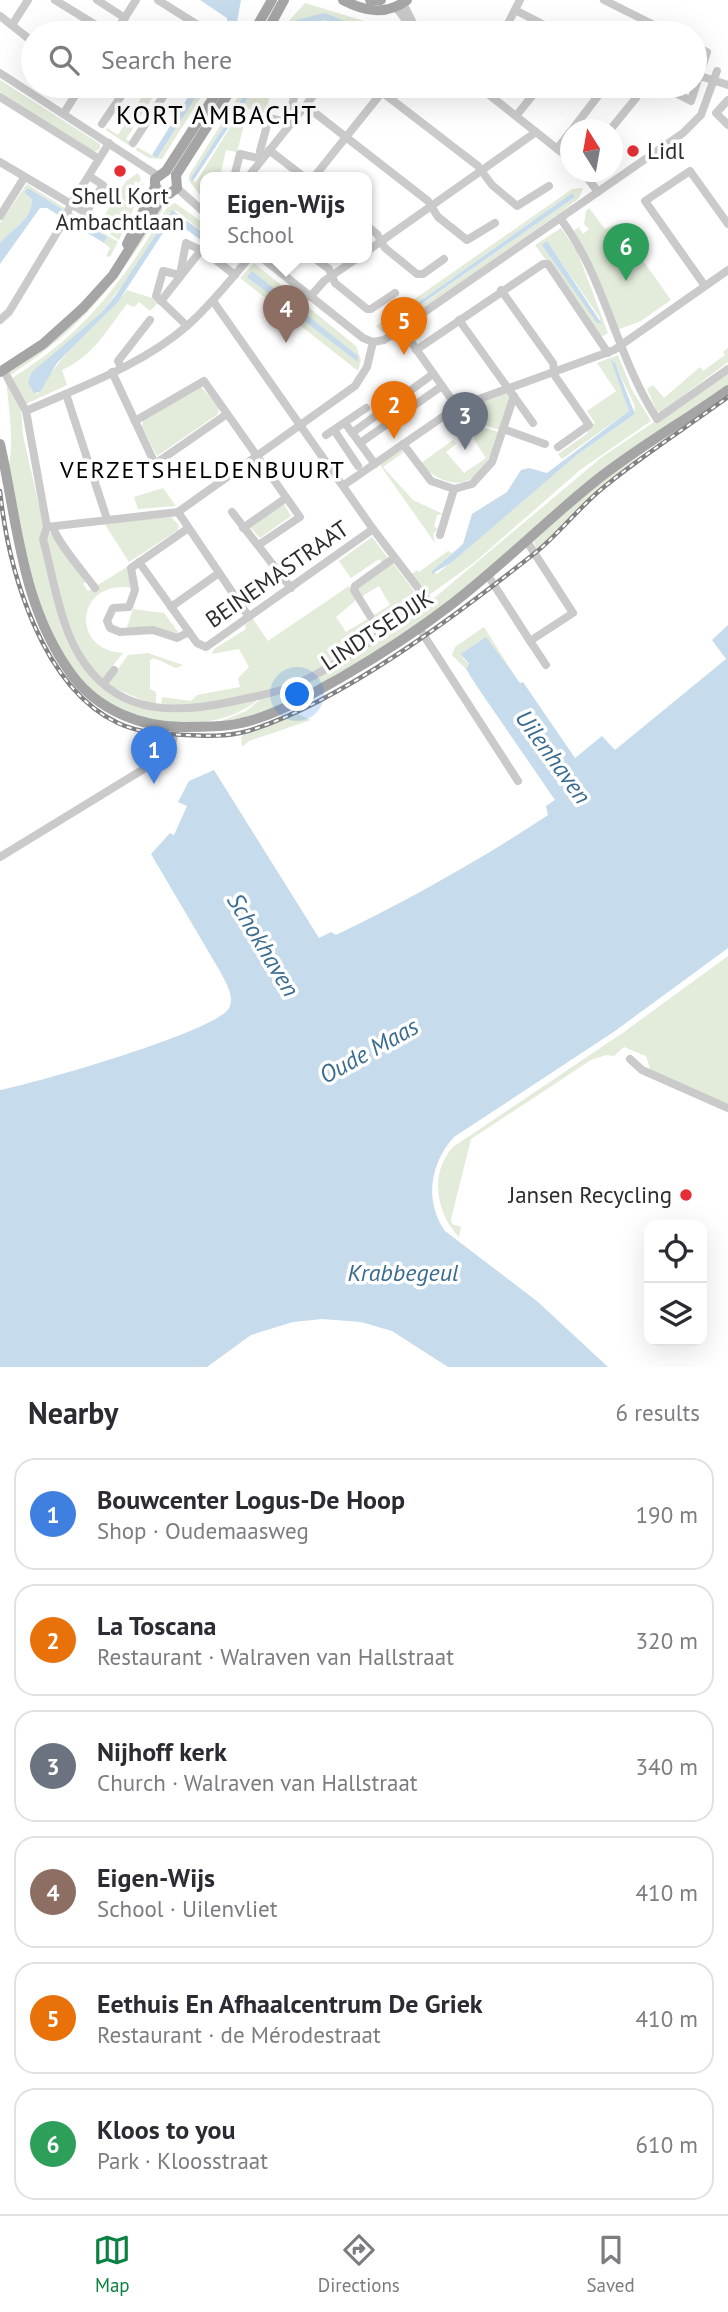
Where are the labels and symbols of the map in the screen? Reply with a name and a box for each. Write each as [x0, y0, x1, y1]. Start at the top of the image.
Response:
district label: KORT AMBACHT [116, 98, 318, 131]
north arrow [560, 119, 623, 182]
place label: Lidl [647, 136, 684, 165]
marker: Lidl [625, 143, 641, 159]
marker: Shell Kort Ambachtlaan [112, 163, 128, 179]
place label: Shell Kort Ambachtlaan [56, 181, 184, 236]
pin: 6 [603, 223, 649, 281]
pin: 4 [263, 285, 309, 343]
pin: 5 [381, 297, 427, 355]
pin: 2 [371, 381, 417, 439]
pin: 3 [442, 392, 488, 450]
district label: VERZETSHELDENBUURT [59, 454, 346, 485]
street label: BEINEMASTRAAT [200, 513, 354, 634]
street label: LINDTSEDIJK [315, 583, 438, 677]
your location [280, 677, 314, 711]
water label: Uilenhaven [509, 703, 598, 810]
pin: 1 [131, 726, 177, 784]
water label: Schokhaven [220, 887, 307, 1002]
water label: Oude Maas [314, 1010, 424, 1090]
place label: Jansen Recycling [507, 1180, 672, 1209]
marker: Jansen Recycling [678, 1187, 694, 1203]
water label: Krabbegeul [348, 1257, 459, 1288]

